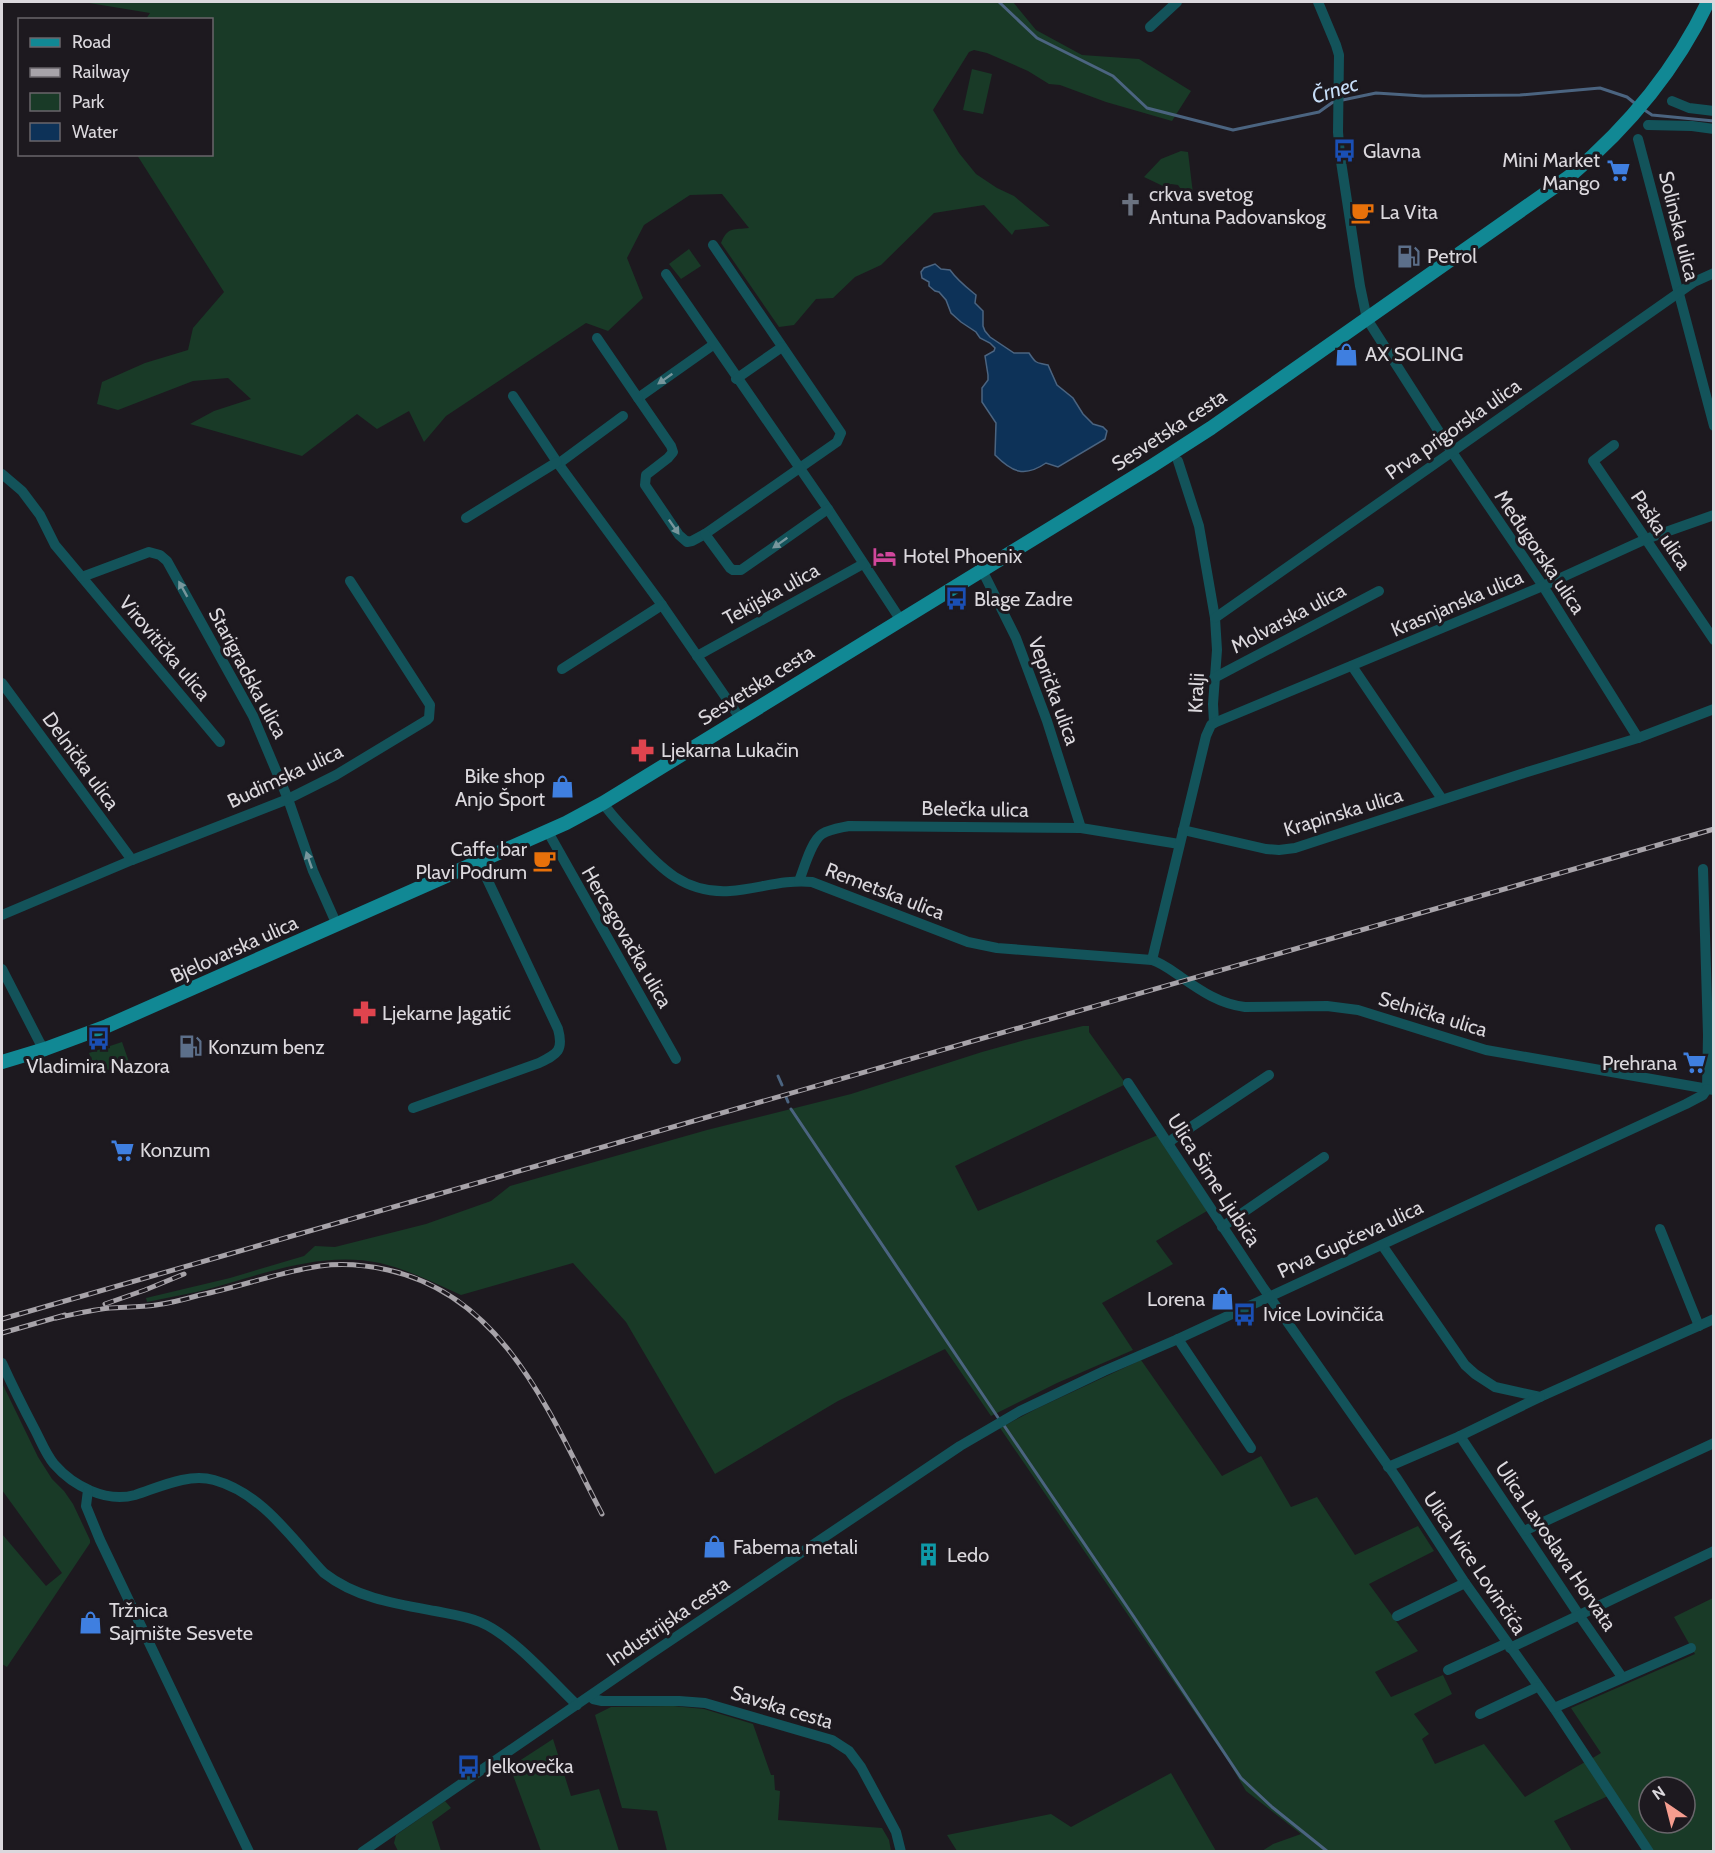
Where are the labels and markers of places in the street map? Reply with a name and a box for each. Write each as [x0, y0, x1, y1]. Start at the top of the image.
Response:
bus stop icon: Glavna [1332, 138, 1358, 164]
place label: Glavna [1363, 139, 1421, 163]
place label: Mini Market Mango [1502, 148, 1600, 195]
supermarket icon: Mini Market Mango [1605, 158, 1631, 184]
place label: crkva svetog Antuna Padovanskog [1149, 182, 1327, 229]
church icon: crkva svetog Antuna Padovanskog [1118, 192, 1144, 218]
cafe icon: La Vita [1349, 199, 1375, 225]
place label: La Vita [1380, 200, 1438, 224]
fuel station icon: Petrol [1396, 243, 1422, 269]
place label: Petrol [1427, 244, 1477, 268]
shop icon: AX SOLING [1334, 341, 1360, 367]
place label: AX SOLING [1365, 342, 1463, 366]
hotel icon: Hotel Phoenix [872, 543, 898, 569]
place label: Hotel Phoenix [903, 544, 1023, 568]
bus stop icon: Blage Zadre [943, 586, 969, 612]
place label: Blage Zadre [974, 587, 1073, 611]
pharmacy icon: Ljekarna Lukačin [630, 737, 656, 763]
place label: Ljekarna Lukačin [661, 738, 799, 762]
place label: Bike shop Anjo Šport [455, 764, 545, 811]
shop icon: Bike shop Anjo Šport [550, 774, 576, 800]
place label: Caffe bar Plavi Podrum [416, 837, 528, 884]
cafe icon: Caffe bar Plavi Podrum [532, 847, 558, 873]
pharmacy icon: Ljekarne Jagatić [351, 1000, 377, 1026]
place label: Ljekarne Jagatić [382, 1001, 511, 1025]
bus stop icon: Vladimira Nazora [85, 1025, 111, 1051]
fuel station icon: Konzum benz [177, 1034, 203, 1060]
place label: Konzum benz [208, 1035, 325, 1059]
supermarket icon: Prehrana [1682, 1050, 1708, 1076]
place label: Prehrana [1602, 1051, 1677, 1075]
place label: Vladimira Nazora [26, 1054, 170, 1078]
supermarket icon: Konzum [109, 1137, 135, 1163]
place label: Konzum [140, 1138, 210, 1162]
shop icon: Lorena [1210, 1286, 1236, 1312]
place label: Lorena [1147, 1287, 1205, 1311]
bus stop icon: Ivice Lovinčića [1232, 1301, 1258, 1327]
place label: Ivice Lovinčića [1263, 1302, 1384, 1326]
shop icon: Fabema metali [702, 1534, 728, 1560]
place label: Fabema metali [733, 1535, 858, 1559]
building icon: Ledo [916, 1542, 942, 1568]
place label: Ledo [947, 1543, 989, 1567]
place label: Tržnica Sajmište Sesvete [109, 1598, 253, 1645]
shop icon: Tržnica Sajmište Sesvete [78, 1609, 104, 1635]
bus stop icon: Jelkovečka [456, 1753, 482, 1779]
place label: Jelkovečka [486, 1754, 574, 1778]

